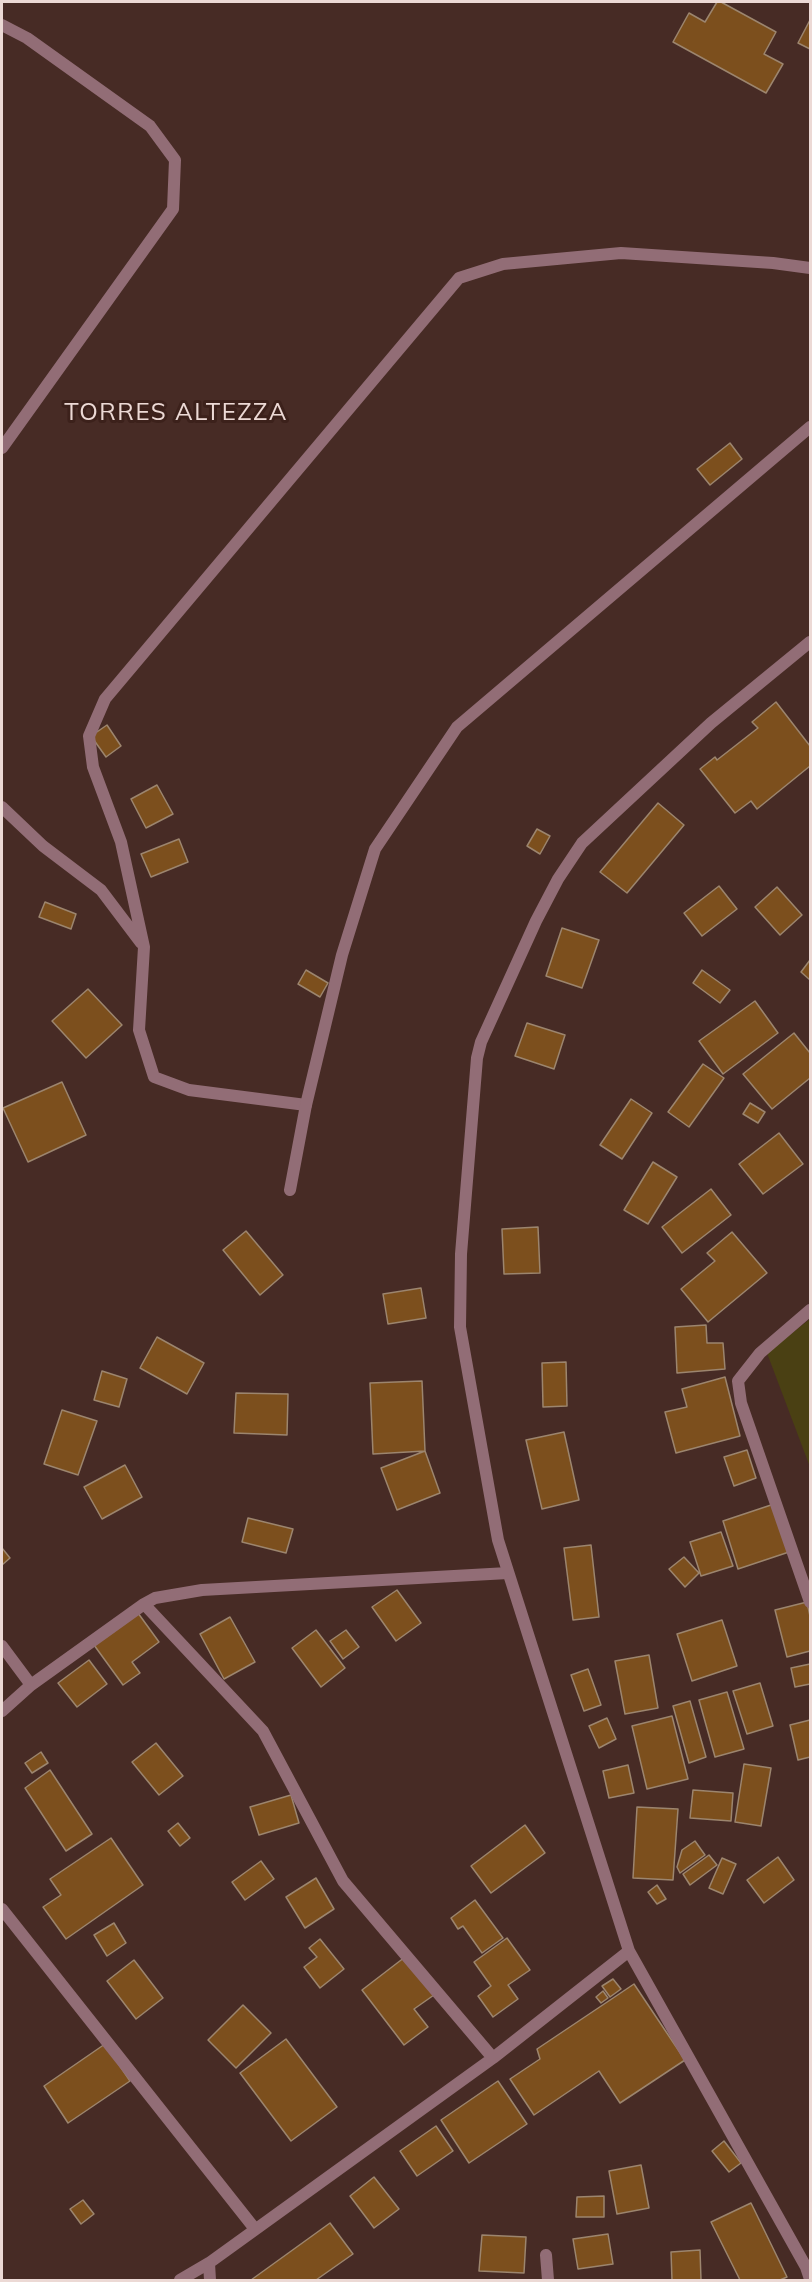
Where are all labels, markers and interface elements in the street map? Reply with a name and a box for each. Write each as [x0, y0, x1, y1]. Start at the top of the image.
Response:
district label: TORRES ALTEZZA [64, 399, 288, 427]

